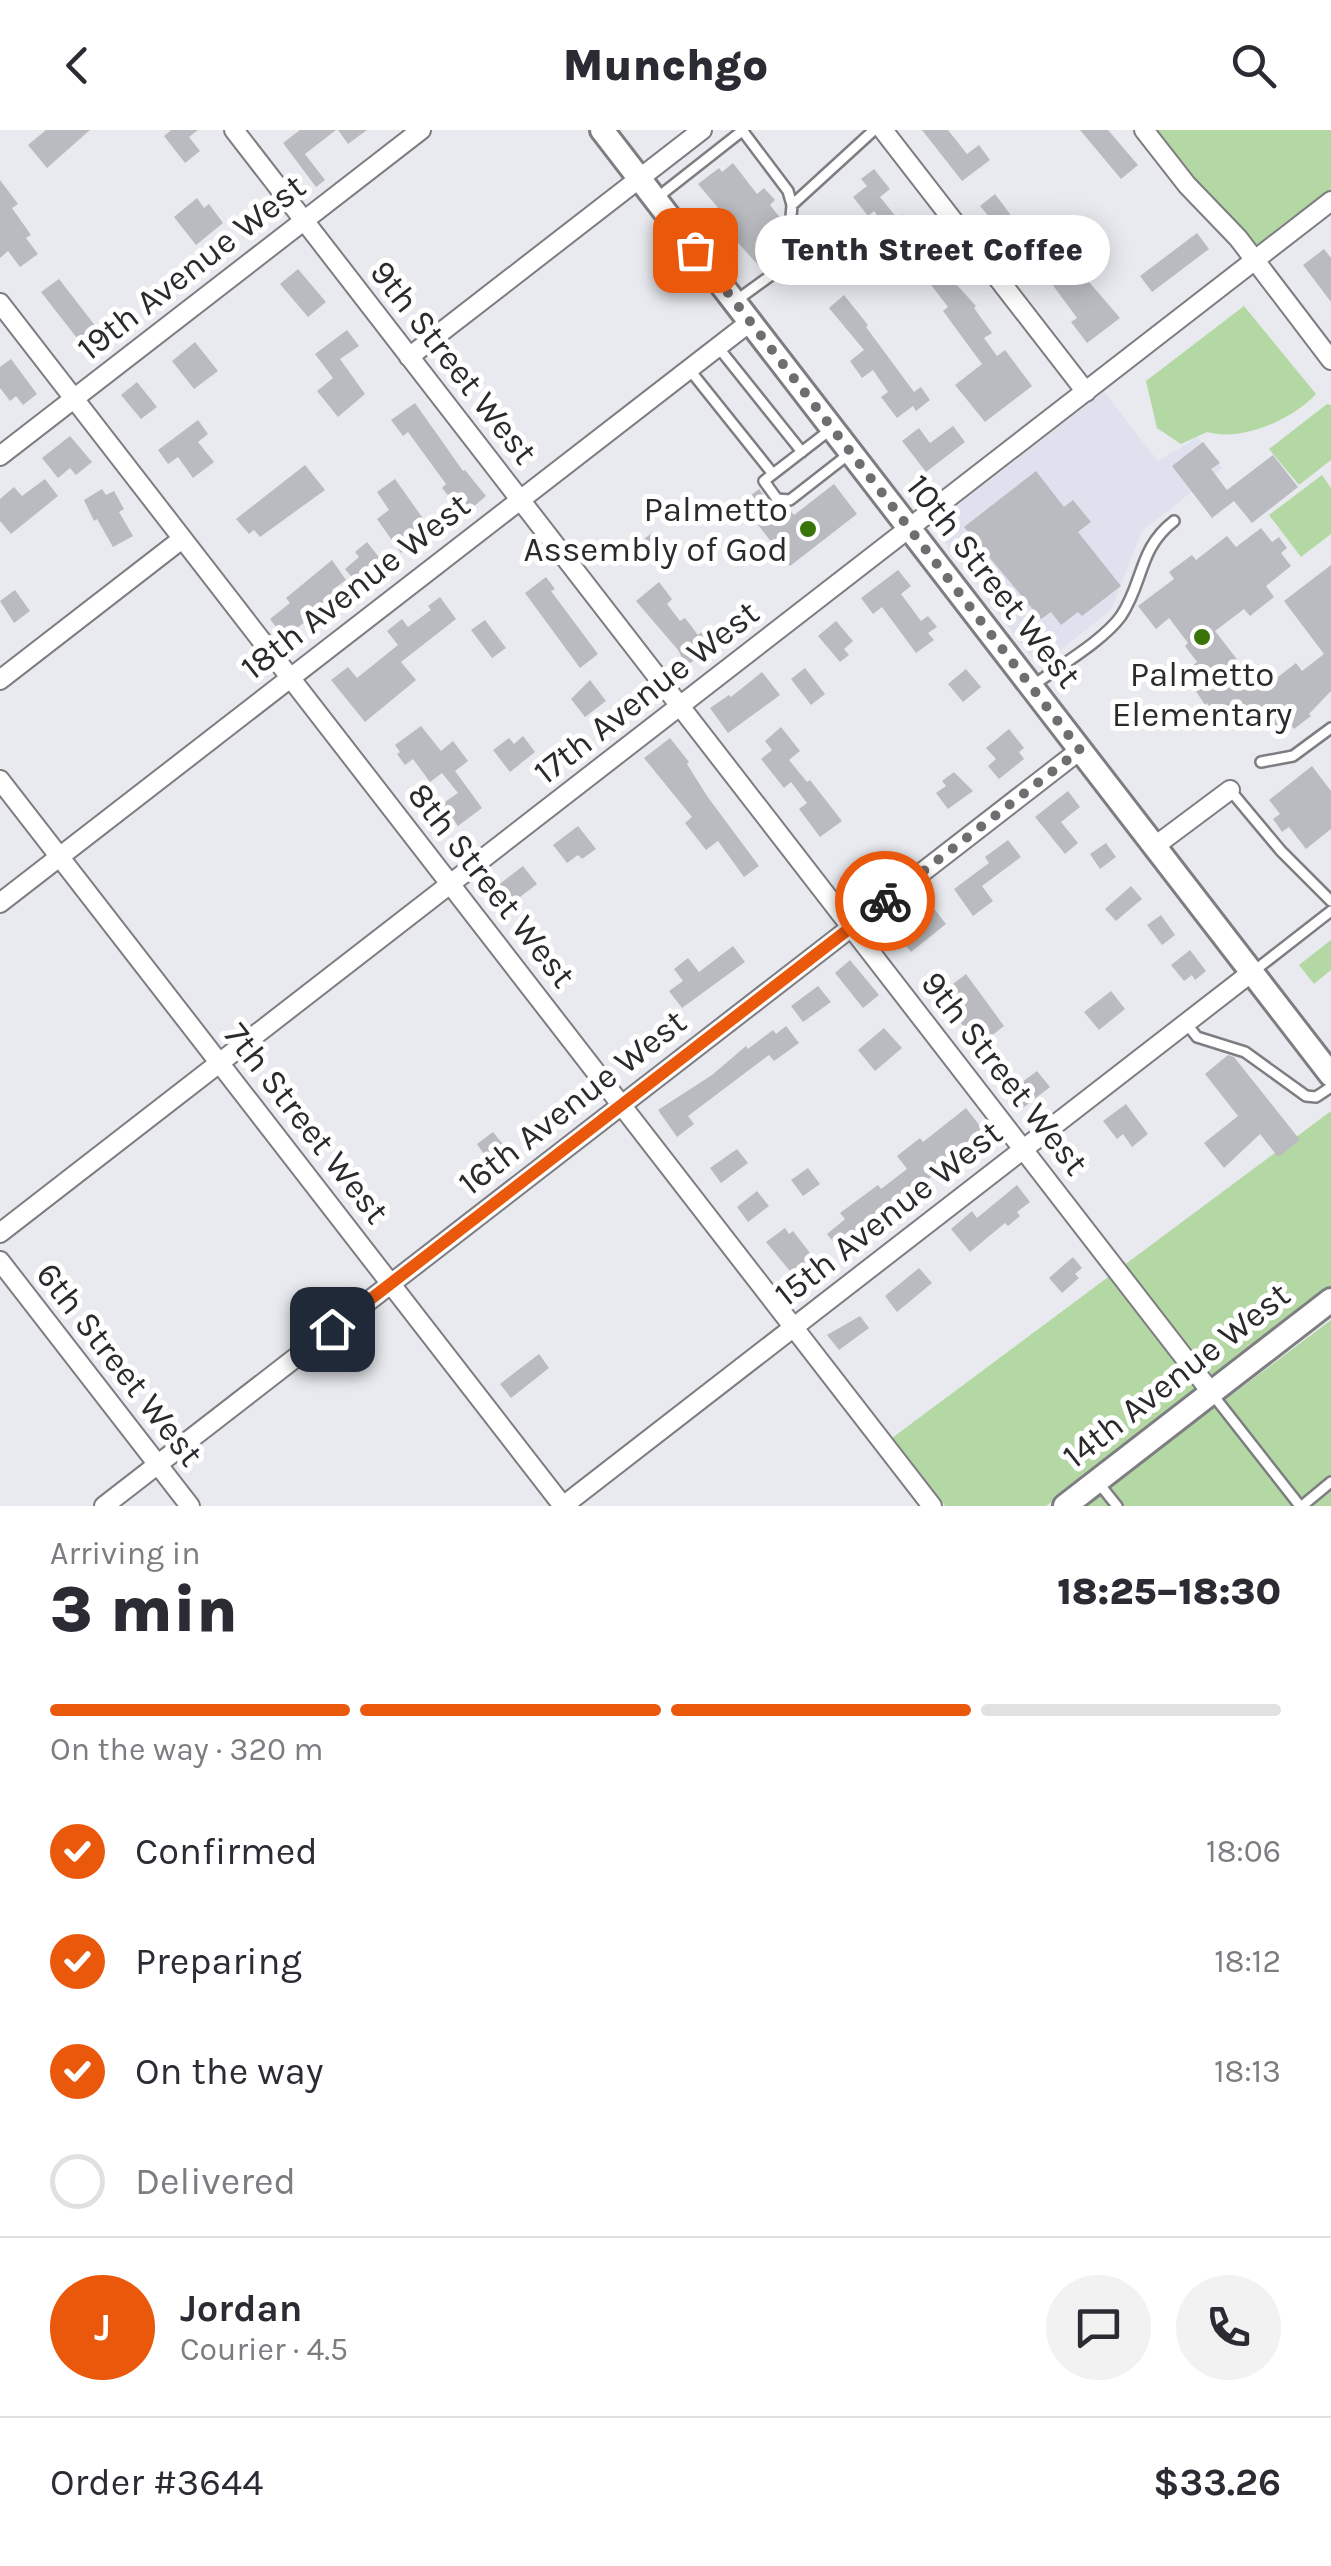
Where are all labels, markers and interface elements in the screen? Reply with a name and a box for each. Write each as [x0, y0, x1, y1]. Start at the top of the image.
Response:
icon: back [50, 38, 105, 93]
icon: search [1226, 38, 1281, 93]
text: Munchgo [563, 39, 768, 91]
street label: 19th Avenue West [69, 166, 313, 369]
pin [653, 208, 738, 293]
callout: Tenth Street Coffee [755, 215, 1110, 285]
icon: bag [668, 223, 723, 278]
text: Tenth Street Coffee [782, 231, 1083, 268]
street label: 9th Street West [361, 252, 546, 472]
street label: 10th Street West [898, 467, 1089, 696]
street label: 18th Avenue West [233, 484, 478, 688]
place label: Palmetto Assembly of God [523, 489, 788, 570]
marker: Palmetto Assembly of God [797, 518, 819, 540]
street label: 17th Avenue West [526, 592, 767, 793]
marker: Palmetto Elementary [1191, 626, 1213, 648]
place label: Palmetto Elementary [1112, 654, 1292, 735]
street label: 8th Street West [399, 775, 584, 996]
courier [835, 851, 935, 951]
icon: bike [858, 874, 913, 929]
street label: 9th Street West [912, 963, 1097, 1183]
street label: 16th Avenue West [450, 1001, 694, 1204]
street label: 7th Street West [216, 1015, 398, 1232]
street label: 15th Avenue West [766, 1112, 1010, 1315]
street label: 6th Street West [28, 1254, 212, 1474]
street label: 14th Avenue West [1055, 1274, 1298, 1477]
pin [290, 1287, 375, 1372]
icon: home [305, 1302, 360, 1357]
text: Arriving in [50, 1535, 201, 1572]
text: 18:25–18:30 [1057, 1569, 1281, 1614]
text: 3 min [50, 1571, 238, 1647]
text: On the way · 320 m [50, 1731, 324, 1768]
icon: check [50, 1824, 105, 1879]
text: Confirmed [135, 1829, 318, 1874]
text: 18:06 [1206, 1833, 1281, 1870]
icon: check [50, 1934, 105, 1989]
text: Preparing [135, 1939, 302, 1984]
text: 18:12 [1214, 1943, 1281, 1980]
icon: check [50, 2044, 105, 2099]
text: On the way [135, 2049, 323, 2094]
text: 18:13 [1214, 2053, 1281, 2090]
text: Delivered [135, 2159, 296, 2204]
button: chat [1046, 2275, 1151, 2380]
button: phone [1176, 2275, 1281, 2380]
text: Jordan [180, 2286, 303, 2331]
text: J [94, 2305, 111, 2350]
text: Courier · 4.5 [180, 2331, 348, 2368]
text: Order #3644 [50, 2460, 263, 2505]
text: $33.26 [1153, 2460, 1281, 2505]

